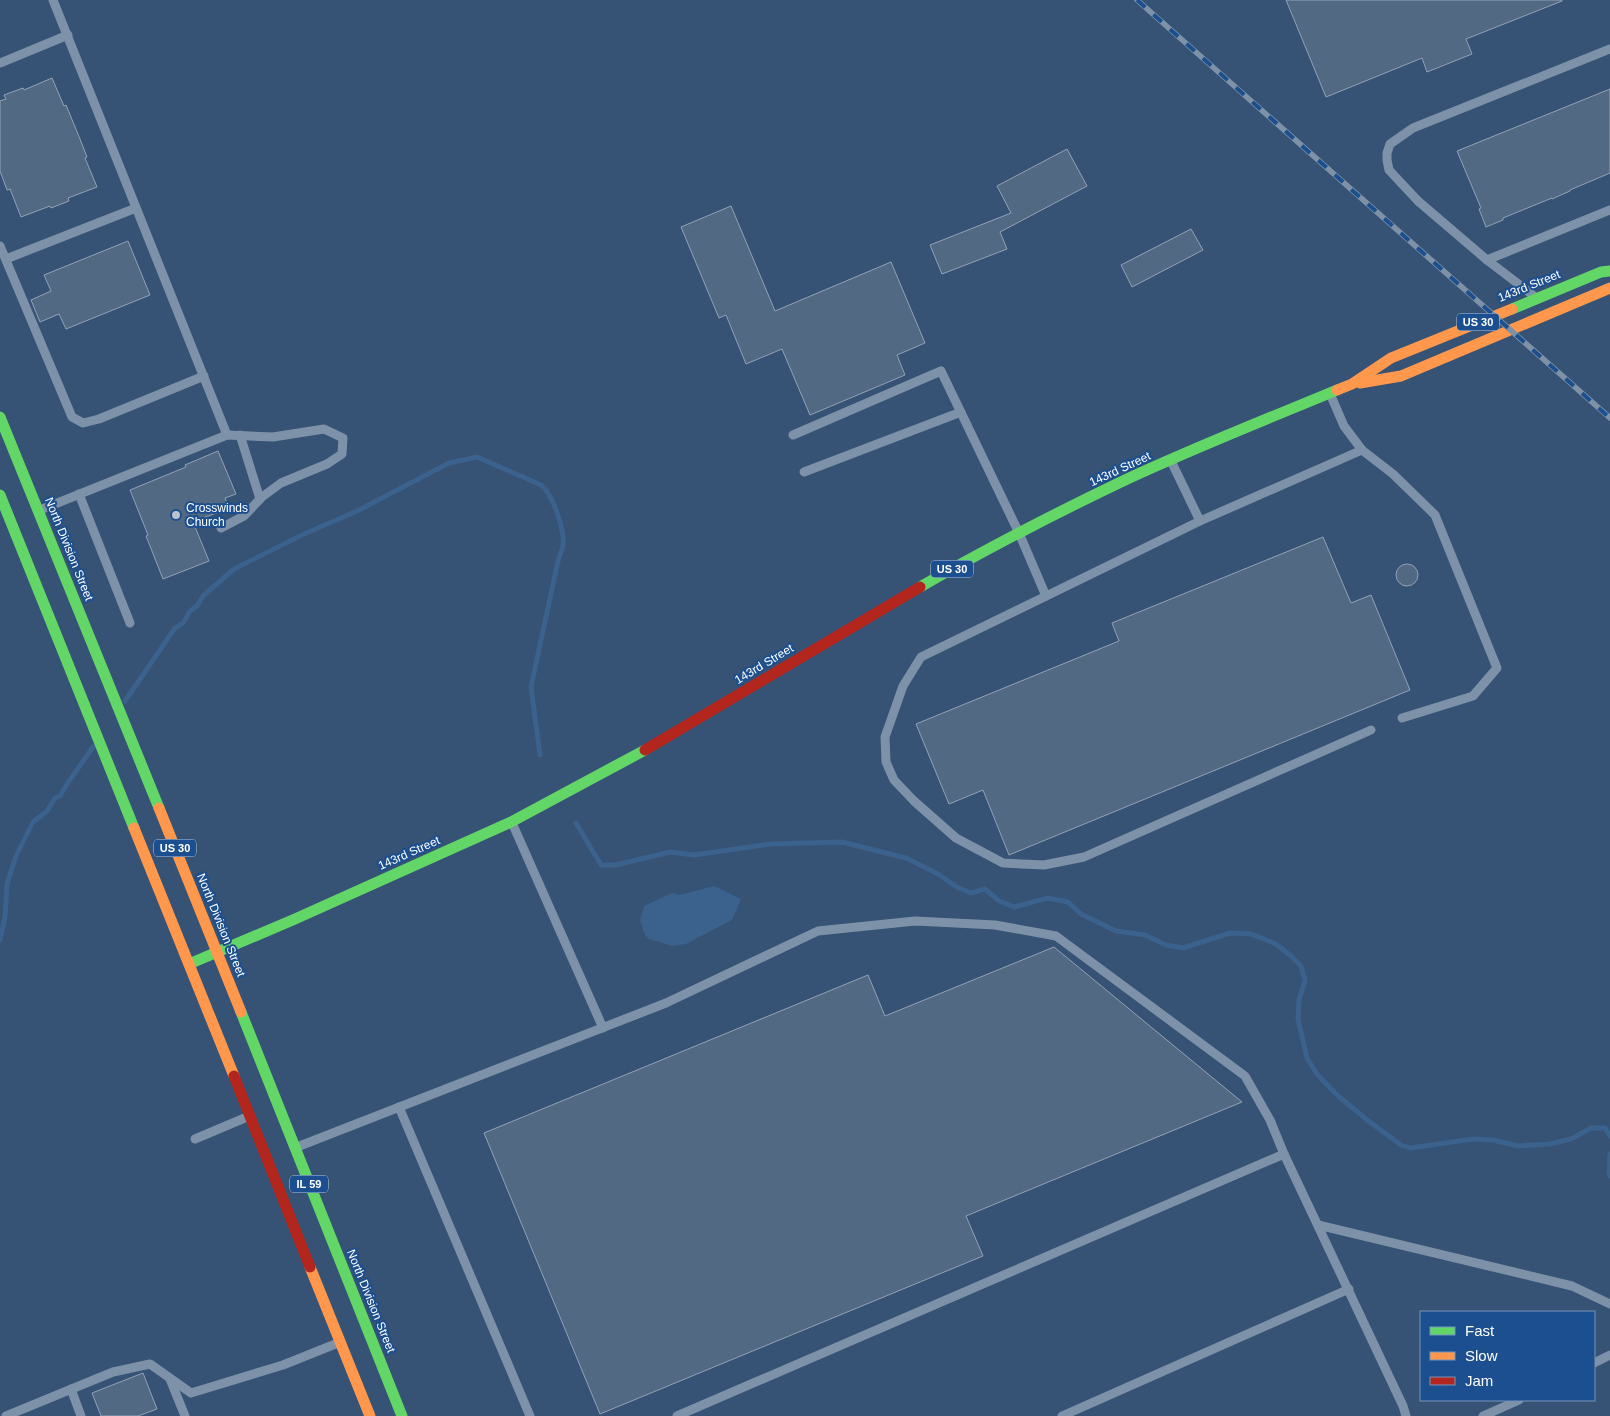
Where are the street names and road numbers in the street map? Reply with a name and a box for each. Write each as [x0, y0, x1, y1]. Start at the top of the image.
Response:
street label: 143rd Street [1496, 267, 1563, 305]
road number: US 30 [1457, 314, 1499, 331]
street label: 143rd Street [1087, 448, 1153, 489]
street label: North Division Street [42, 495, 96, 603]
road number: US 30 [931, 560, 973, 578]
street label: 143rd Street [732, 641, 796, 687]
street label: 143rd Street [376, 833, 443, 873]
road number: US 30 [154, 840, 196, 856]
street label: North Division Street [194, 871, 248, 979]
road number: IL 59 [290, 1176, 328, 1192]
street label: North Division Street [344, 1247, 398, 1355]

